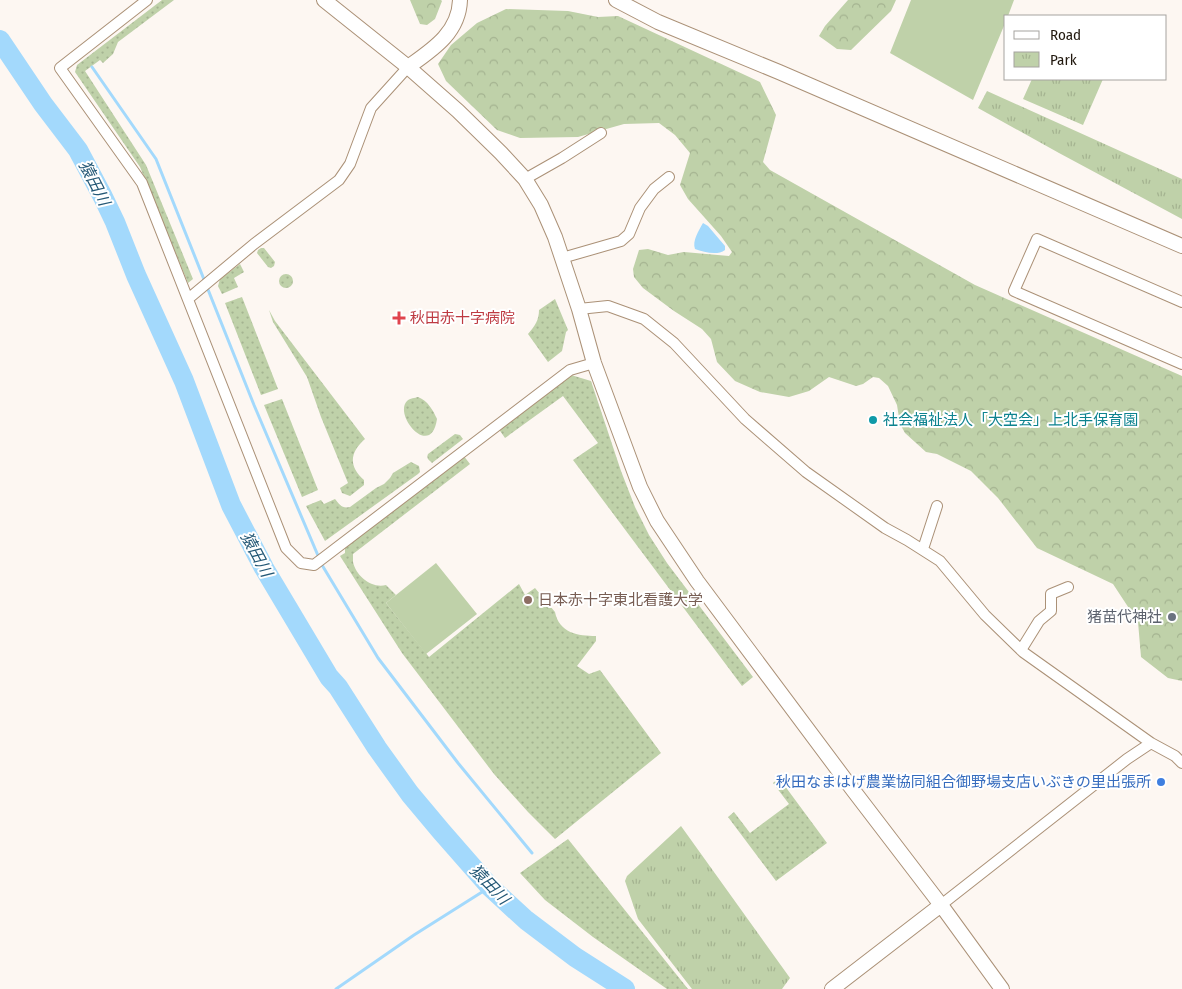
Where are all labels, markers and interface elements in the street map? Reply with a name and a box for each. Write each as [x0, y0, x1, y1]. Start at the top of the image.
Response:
legend [1004, 15, 1167, 80]
text: Road [1050, 26, 1081, 44]
text: Park [1050, 51, 1077, 69]
water label: 猿田川 [75, 158, 115, 211]
place label: 秋田赤十字病院 [410, 309, 515, 327]
marker: 秋田赤十字病院 [392, 311, 406, 325]
place label: 社会福祉法人「大空会」上北手保育園 [883, 411, 1138, 429]
marker: 社会福祉法人「大空会」上北手保育園 [867, 414, 879, 426]
water label: 猿田川 [237, 529, 277, 582]
place label: 日本赤十字東北看護大学 [538, 591, 703, 609]
marker: 日本赤十字東北看護大学 [522, 594, 534, 606]
place label: 猪苗代神社 [1087, 608, 1162, 626]
marker: 猪苗代神社 [1166, 611, 1178, 623]
place label: 秋田なまはげ農業協同組合御野場支店いぶきの里出張所 [776, 773, 1151, 791]
marker: 秋田なまはげ農業協同組合御野場支店いぶきの里出張所 [1155, 776, 1167, 788]
water label: 猿田川 [466, 860, 515, 910]

